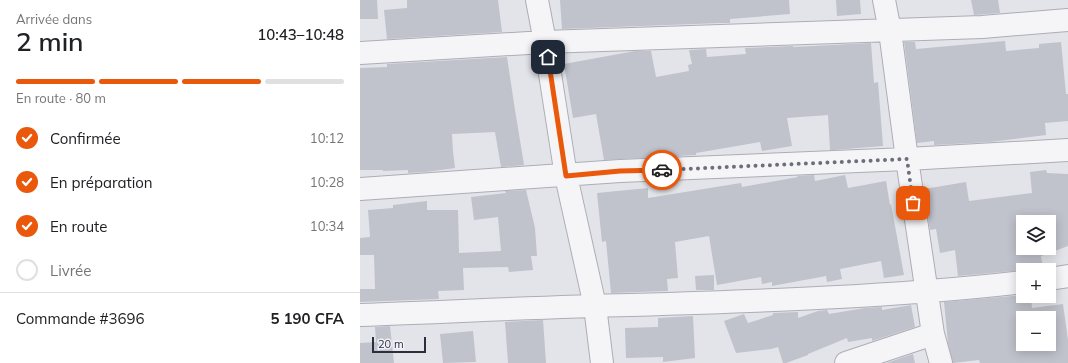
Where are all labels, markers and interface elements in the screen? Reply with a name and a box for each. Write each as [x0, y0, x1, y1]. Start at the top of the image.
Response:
text: Arrivée dans [16, 11, 92, 27]
text: 2 min [16, 25, 84, 58]
text: 10:43–10:48 [257, 25, 344, 44]
pin [531, 40, 565, 74]
icon: home [537, 46, 559, 68]
text: En route · 80 m [16, 90, 106, 106]
icon: check [16, 127, 38, 149]
text: Confirmée [50, 129, 121, 148]
text: 10:12 [310, 130, 344, 146]
courier [642, 150, 682, 190]
icon: car [651, 159, 673, 181]
icon: check [16, 171, 38, 193]
text: En préparation [50, 173, 153, 192]
text: 10:28 [310, 174, 344, 190]
pin [896, 186, 930, 220]
icon: bag [902, 192, 924, 214]
icon: check [16, 215, 38, 237]
map controls [1016, 215, 1056, 351]
button: layers [1016, 215, 1056, 255]
text: En route [50, 217, 107, 236]
text: 10:34 [310, 218, 344, 234]
text: Livrée [50, 261, 91, 280]
button: + [1016, 263, 1056, 303]
text: Commande #3696 [16, 309, 145, 328]
text: 5 190 CFA [270, 309, 344, 328]
button: − [1016, 311, 1056, 351]
scale bar [372, 335, 426, 354]
text: 20 m [378, 337, 404, 351]

